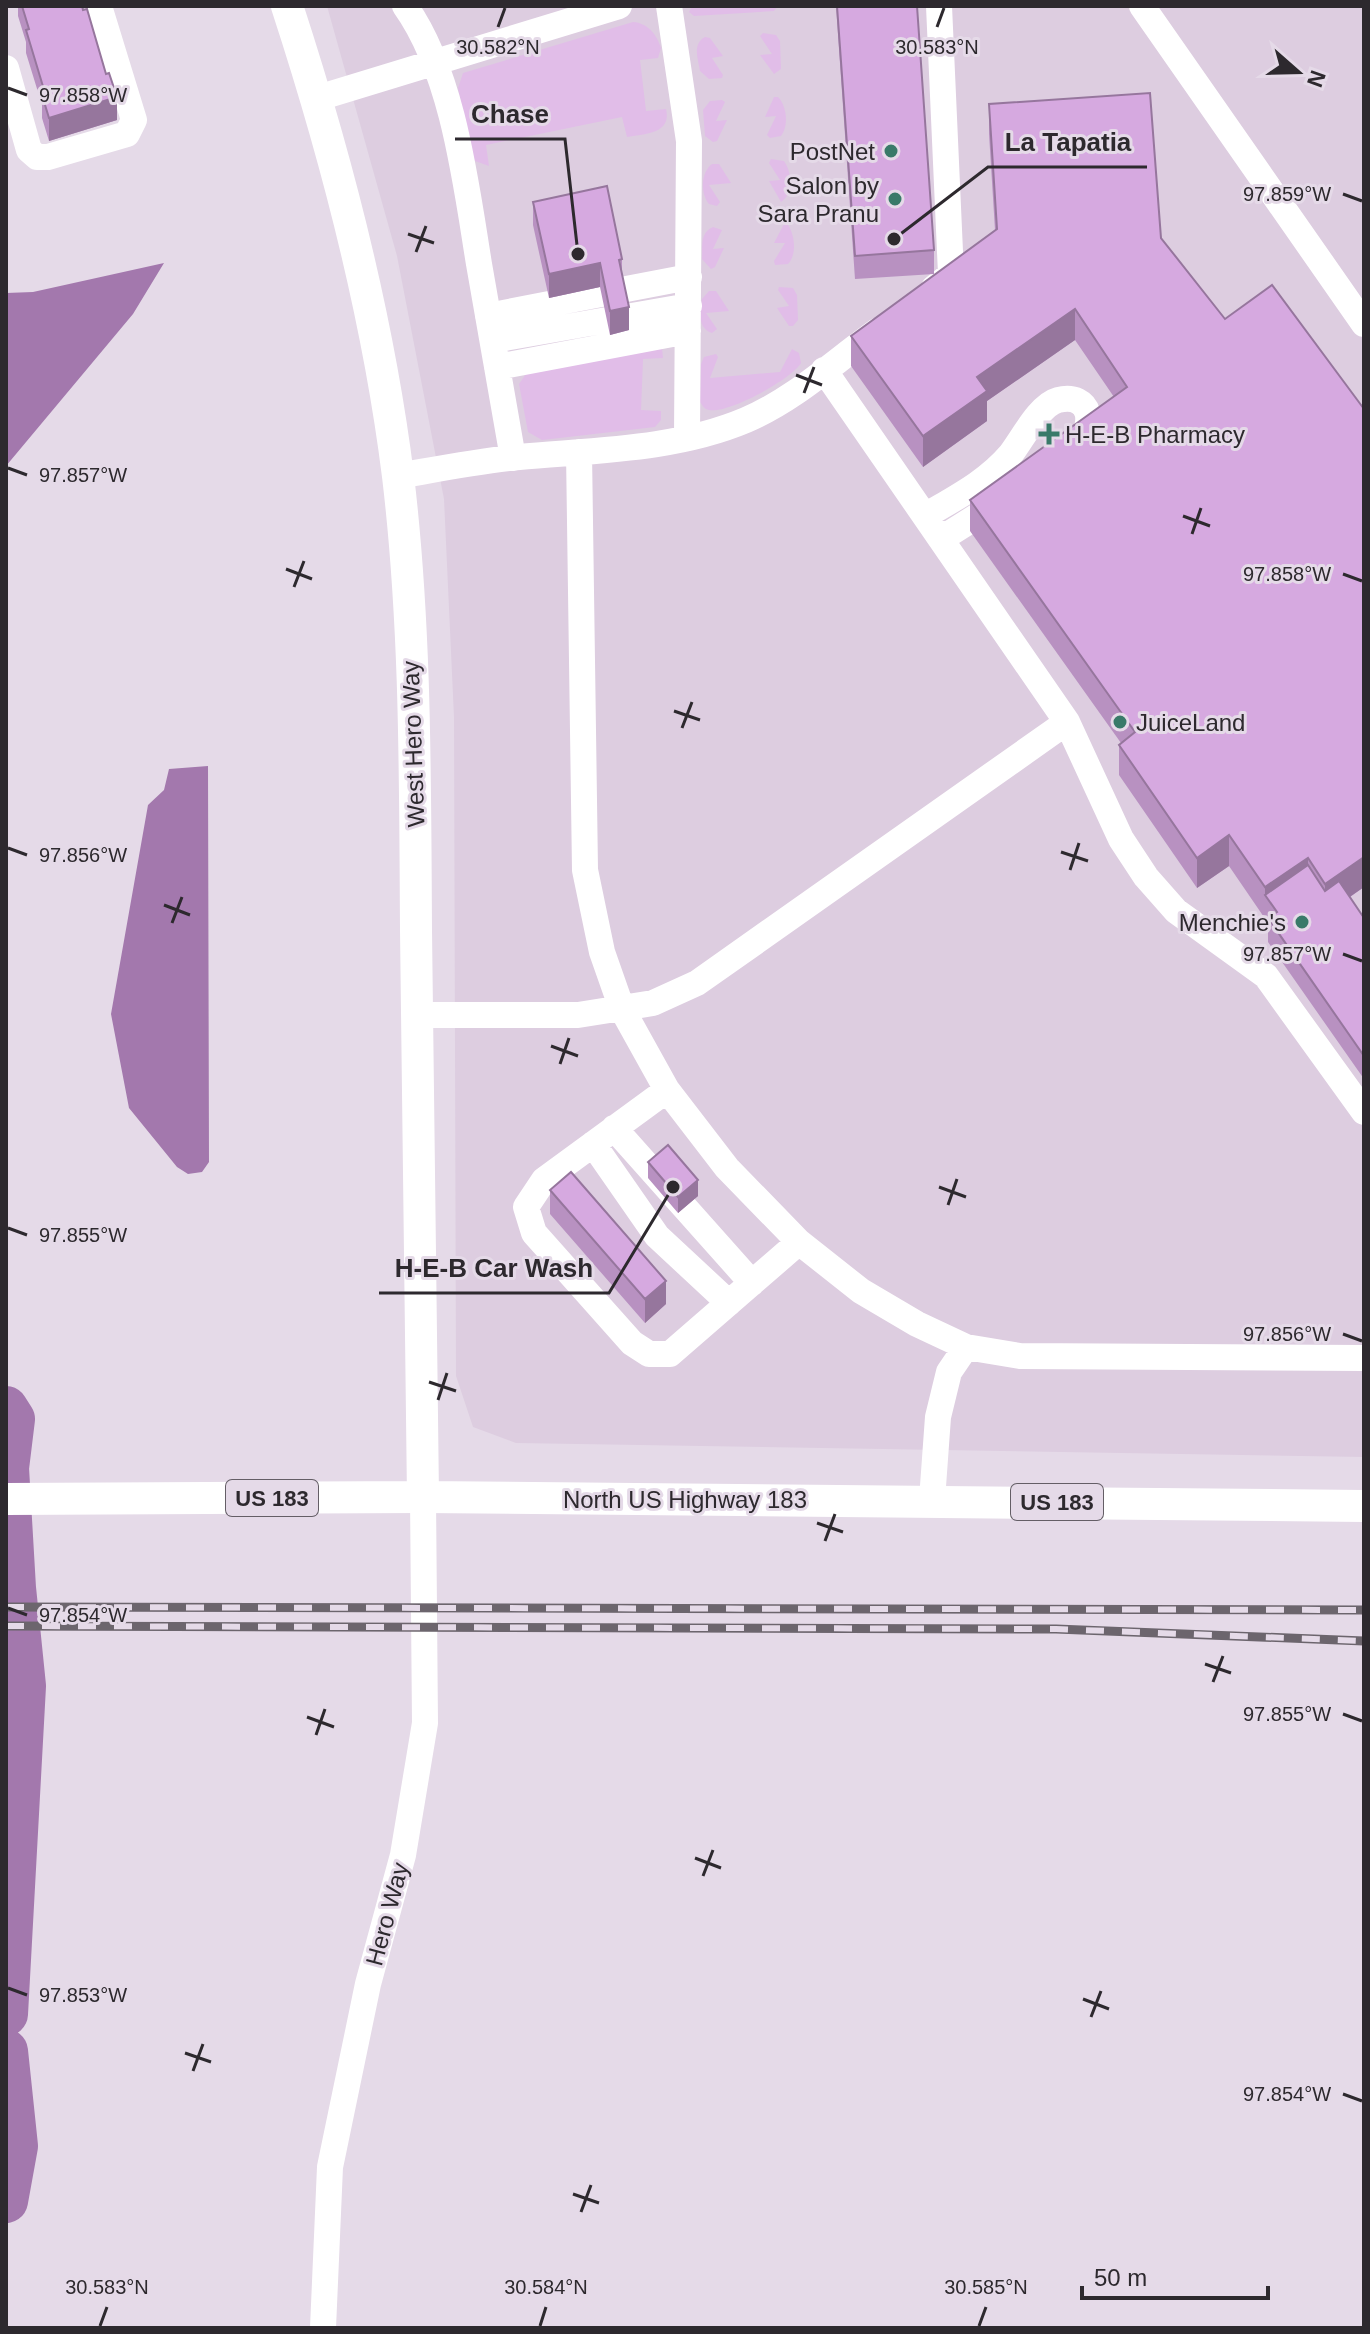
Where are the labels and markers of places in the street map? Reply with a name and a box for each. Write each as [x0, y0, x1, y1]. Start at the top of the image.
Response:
callout: Chase [455, 89, 565, 139]
callout: La Tapatia [988, 117, 1147, 167]
place label: PostNet [790, 138, 875, 165]
marker: PostNet [882, 142, 900, 160]
place label: Salon by Sara Pranu [758, 172, 879, 227]
marker: Salon by Sara Pranu [886, 190, 904, 208]
place label: H-E-B Pharmacy [1065, 421, 1245, 448]
marker: H-E-B Pharmacy [1040, 425, 1058, 443]
place label: JuiceLand [1136, 709, 1245, 736]
marker: JuiceLand [1111, 713, 1129, 731]
place label: Menchie's [1179, 909, 1286, 936]
marker: Menchie's [1293, 913, 1311, 931]
callout: H-E-B Car Wash [379, 1243, 609, 1293]

